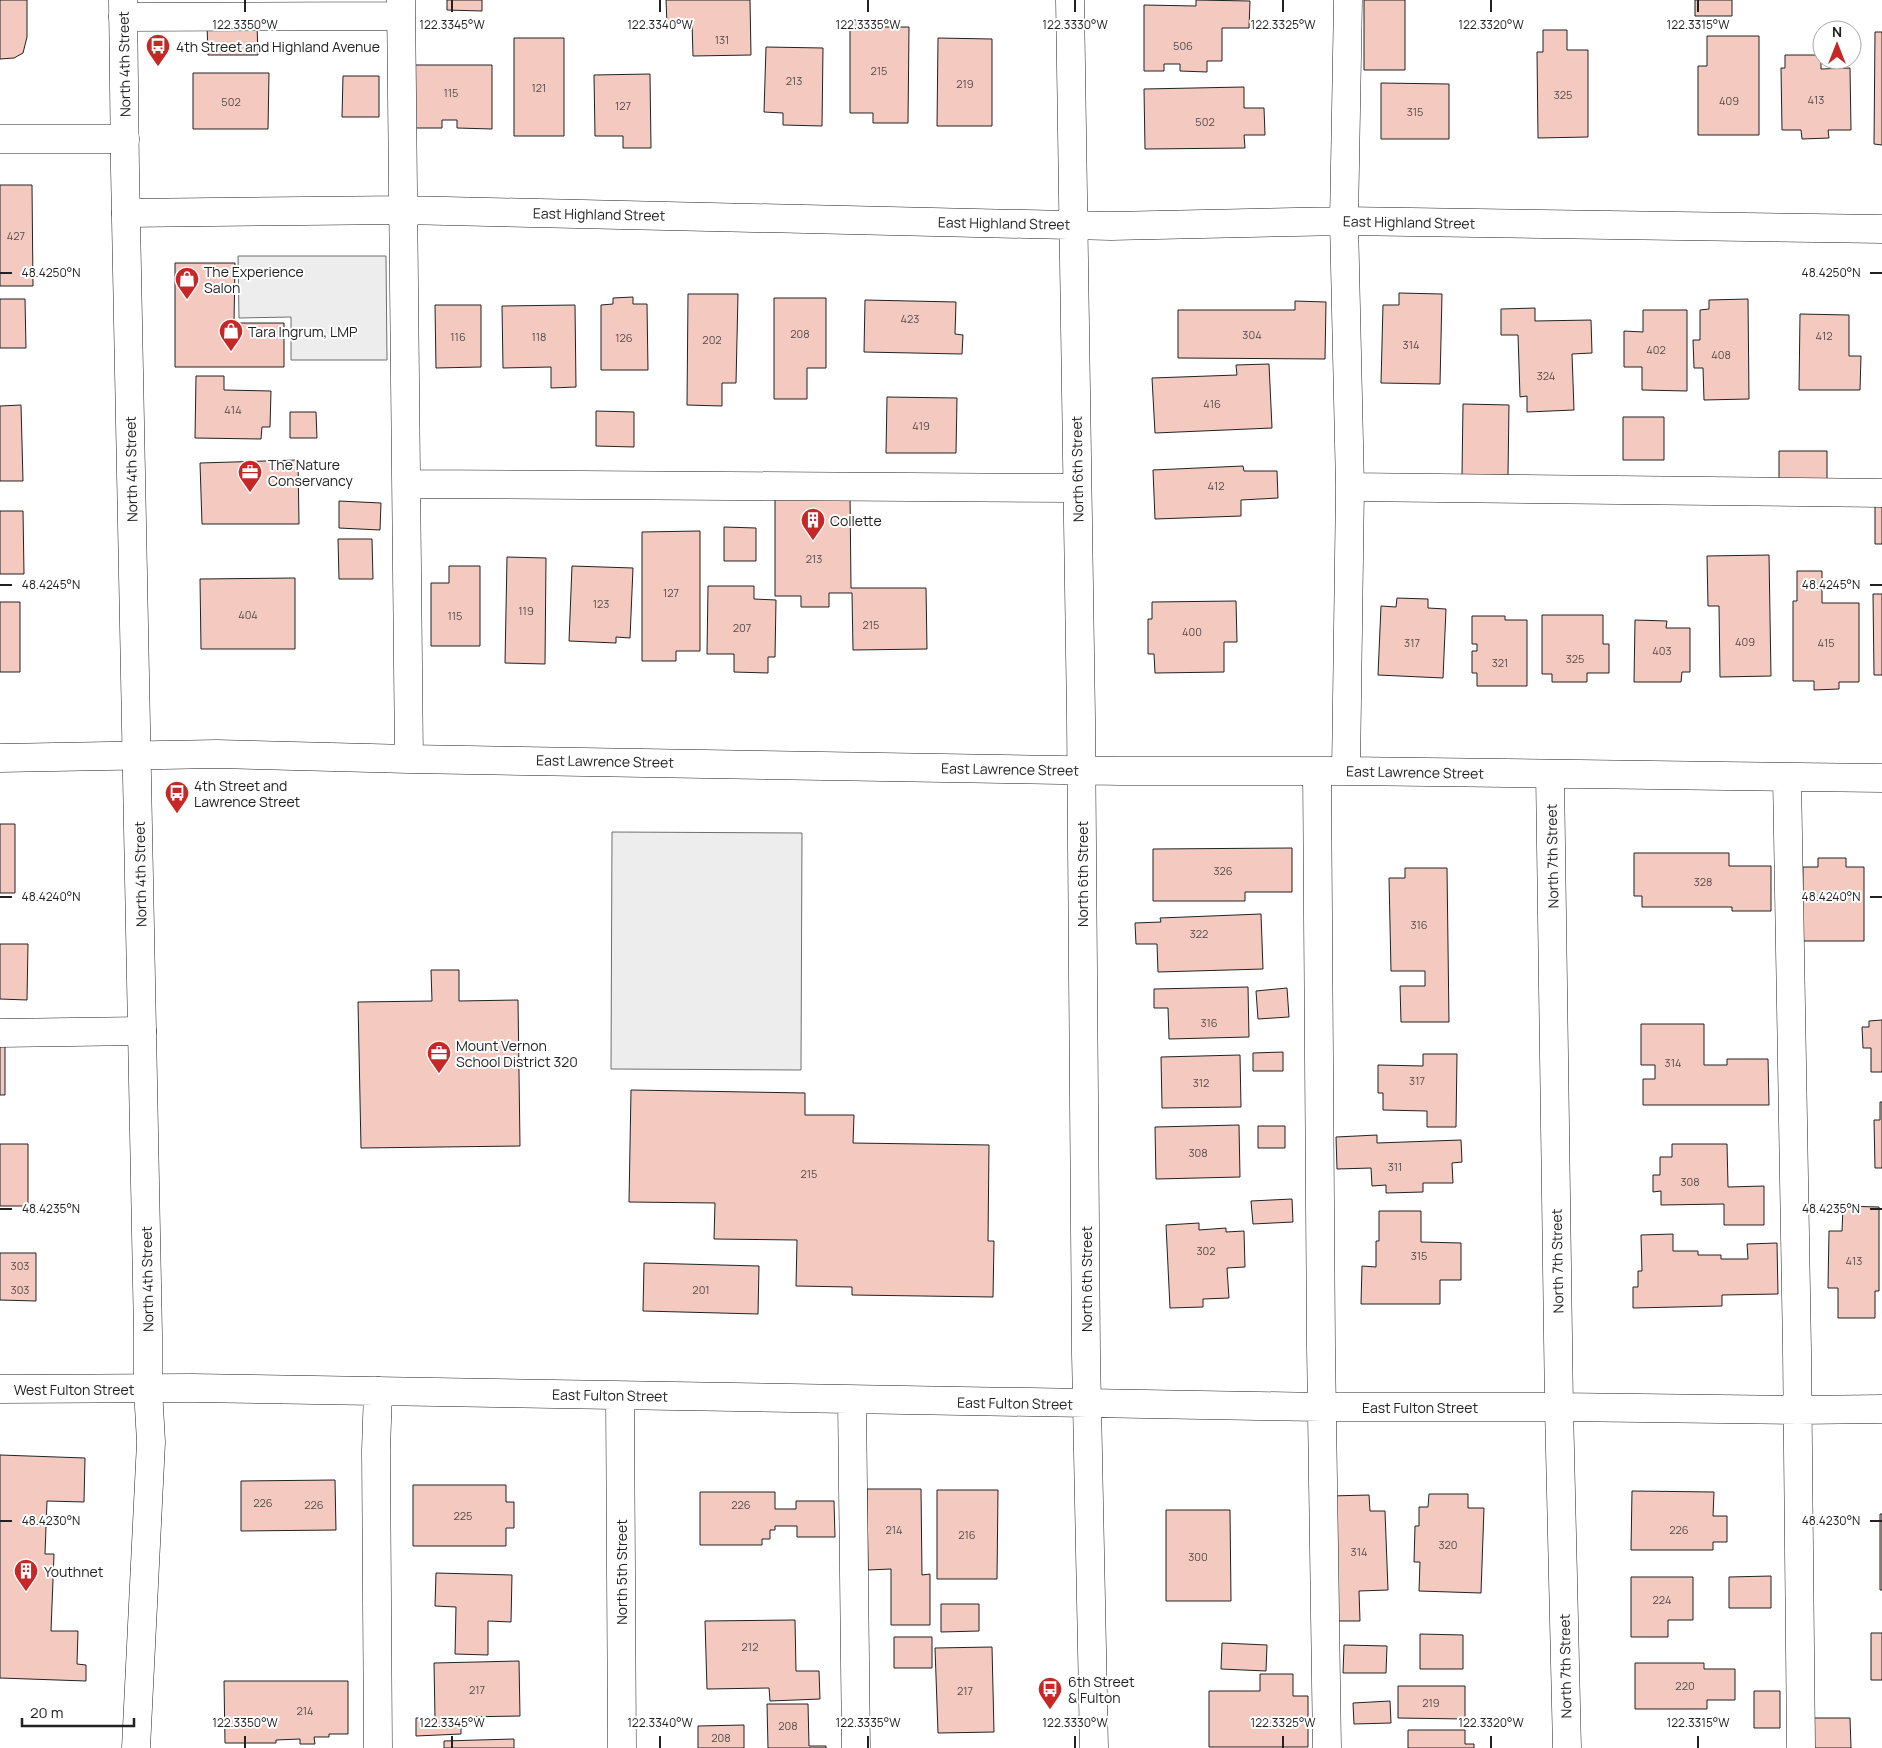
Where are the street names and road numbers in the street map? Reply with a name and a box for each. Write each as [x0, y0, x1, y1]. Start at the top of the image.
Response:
street label: North 4th Street [114, 11, 134, 117]
street label: East Highland Street [533, 203, 666, 225]
street label: East Highland Street [1343, 211, 1476, 233]
street label: East Highland Street [938, 212, 1071, 234]
street label: North 6th Street [1067, 415, 1087, 522]
street label: North 4th Street [121, 416, 141, 522]
street label: East Lawrence Street [536, 750, 674, 772]
street label: East Lawrence Street [941, 758, 1079, 780]
street label: East Lawrence Street [1346, 761, 1484, 783]
street label: North 7th Street [1542, 803, 1562, 908]
street label: North 4th Street [130, 821, 150, 927]
street label: North 6th Street [1073, 821, 1092, 927]
street label: North 7th Street [1547, 1208, 1567, 1313]
street label: North 4th Street [137, 1226, 157, 1332]
street label: North 6th Street [1077, 1226, 1096, 1332]
street label: West Fulton Street [14, 1380, 135, 1399]
street label: East Fulton Street [552, 1384, 669, 1406]
street label: East Fulton Street [957, 1392, 1074, 1414]
street label: East Fulton Street [1362, 1398, 1478, 1417]
street label: North 5th Street [612, 1519, 631, 1625]
street label: North 7th Street [1555, 1613, 1575, 1718]

